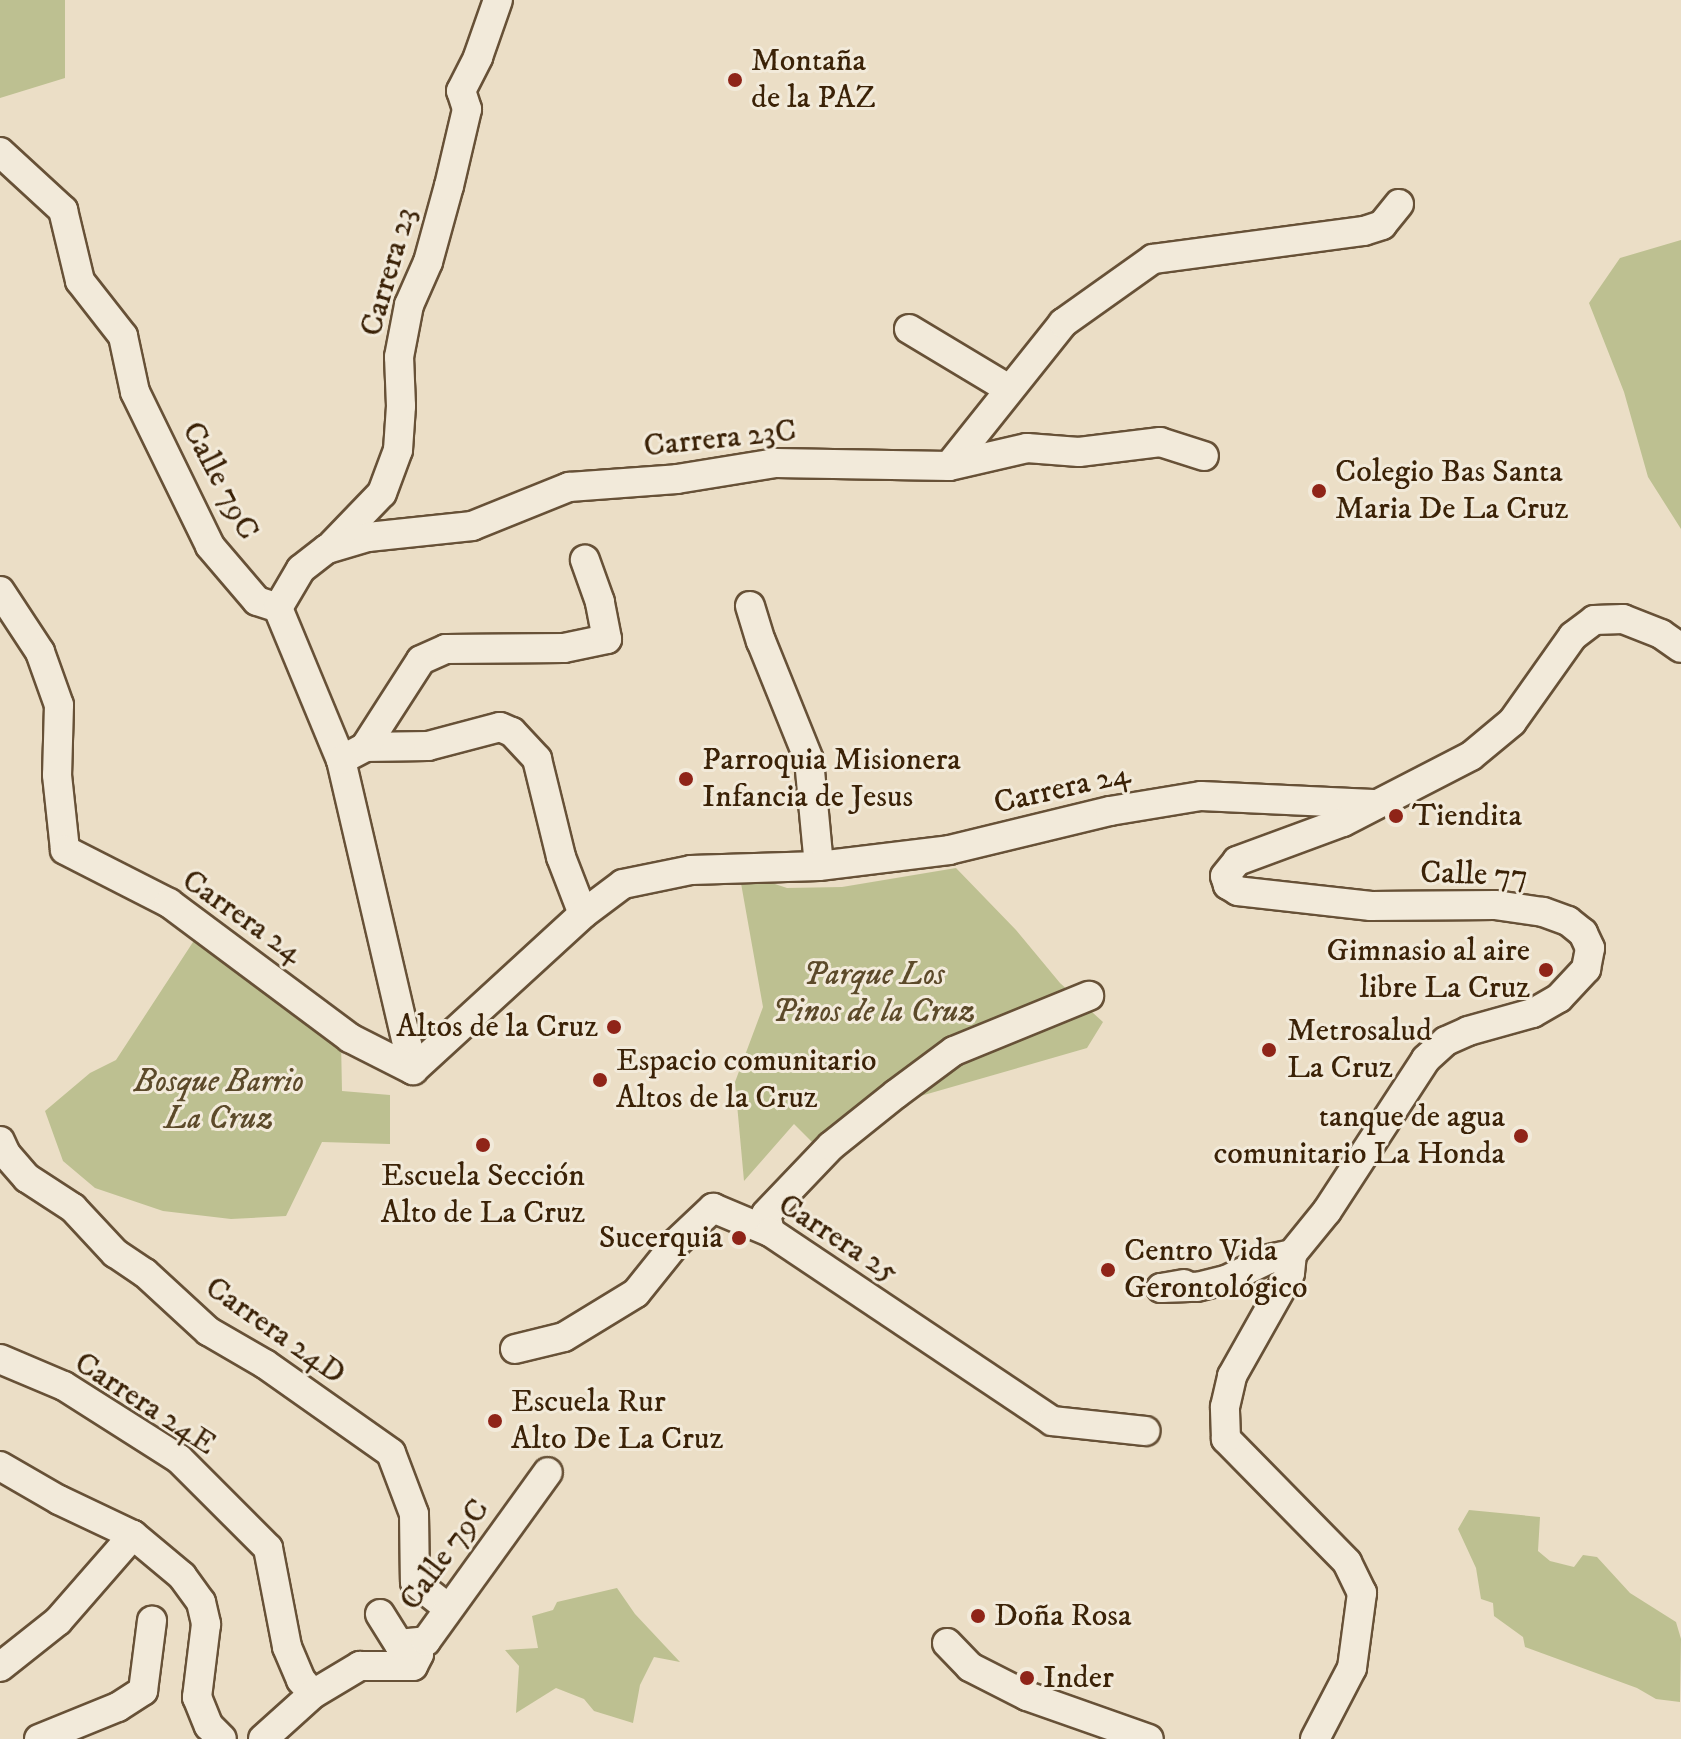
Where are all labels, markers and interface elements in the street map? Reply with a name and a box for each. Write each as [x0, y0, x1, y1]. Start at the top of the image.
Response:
place label: Montaña de la PAZ [751, 43, 876, 118]
marker: Montaña de la PAZ [726, 71, 744, 89]
street label: Carrera 23 [352, 203, 426, 341]
street label: Carrera 23C [642, 412, 798, 466]
street label: Calle 79C [173, 415, 267, 547]
place label: Colegio Bas Santa Maria De La Cruz [1335, 454, 1568, 529]
marker: Colegio Bas Santa Maria De La Cruz [1310, 482, 1328, 500]
place label: Parroquia Misionera Infancia de Jesus [702, 742, 961, 817]
street label: Carrera 24 [990, 755, 1134, 823]
marker: Parroquia Misionera Infancia de Jesus [677, 770, 695, 788]
place label: Tiendita [1412, 797, 1522, 835]
marker: Tiendita [1387, 807, 1405, 825]
street label: Calle 77 [1419, 854, 1529, 896]
street label: Carrera 24 [174, 862, 310, 972]
place label: Gimnasio al aire libre La Cruz [1327, 933, 1530, 1008]
park label: Parque Los Pinos de la Cruz [772, 957, 976, 1032]
marker: Gimnasio al aire libre La Cruz [1537, 961, 1555, 979]
place label: Altos de la Cruz [396, 1008, 598, 1046]
place label: Metrosalud La Cruz [1287, 1013, 1432, 1088]
marker: Altos de la Cruz [605, 1018, 623, 1036]
marker: Metrosalud La Cruz [1258, 1039, 1280, 1061]
place label: Espacio comunitario Altos de la Cruz [616, 1043, 877, 1118]
park label: Bosque Barrio La Cruz [134, 1064, 304, 1139]
marker: Espacio comunitario Altos de la Cruz [591, 1071, 609, 1089]
place label: tanque de agua comunitario La Honda [1213, 1099, 1505, 1174]
marker: tanque de agua comunitario La Honda [1512, 1127, 1530, 1145]
marker: Escuela Sección Alto de La Cruz [474, 1136, 492, 1154]
place label: Escuela Sección Alto de La Cruz [381, 1158, 585, 1233]
street label: Carrera 25 [771, 1186, 905, 1292]
place label: Sucerquia [599, 1219, 723, 1257]
marker: Sucerquia [730, 1229, 748, 1247]
place label: Centro Vida Gerontológico [1124, 1233, 1308, 1308]
marker: Centro Vida Gerontológico [1099, 1261, 1117, 1279]
street label: Carrera 24D [198, 1269, 352, 1393]
street label: Carrera 24E [67, 1344, 223, 1464]
place label: Escuela Rur Alto De La Cruz [511, 1384, 723, 1459]
marker: Escuela Rur Alto De La Cruz [486, 1412, 504, 1430]
street label: Calle 79C [392, 1492, 498, 1618]
place label: Doña Rosa [994, 1597, 1132, 1635]
marker: Doña Rosa [969, 1607, 987, 1625]
place label: Inder [1043, 1659, 1114, 1697]
marker: Inder [1018, 1669, 1036, 1687]

